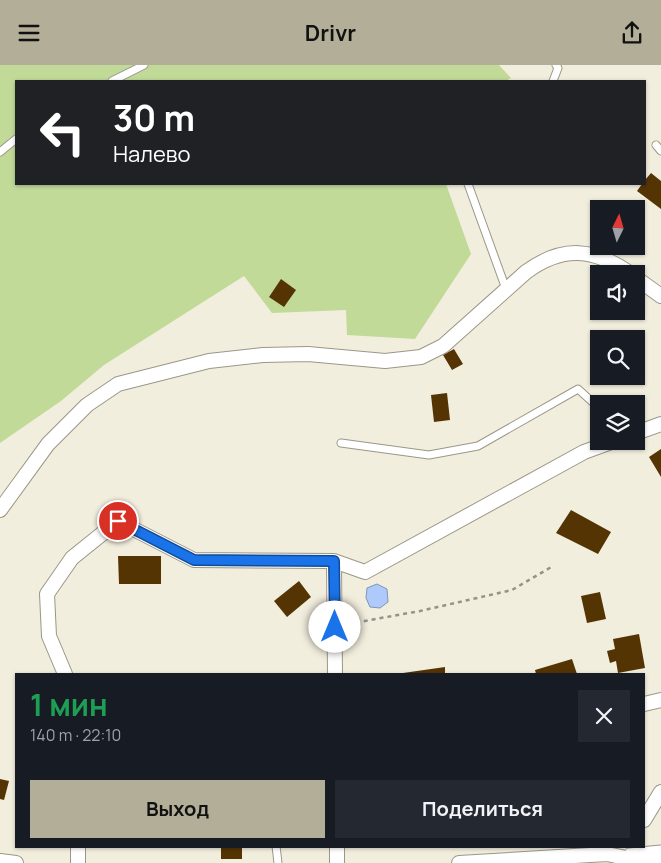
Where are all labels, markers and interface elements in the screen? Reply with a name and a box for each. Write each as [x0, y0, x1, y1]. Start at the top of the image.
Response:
text: Drivr [305, 18, 356, 48]
icon: menu [15, 19, 43, 47]
icon: share [618, 19, 646, 47]
text: 30 m [113, 94, 195, 142]
icon: left [30, 100, 95, 165]
text: Налево [113, 139, 191, 169]
north arrow [590, 200, 645, 255]
map controls [590, 200, 645, 450]
button: sound [590, 265, 645, 320]
button: search [590, 330, 645, 385]
button: layers [590, 395, 645, 450]
pin [97, 500, 139, 542]
icon: arrive [104, 507, 132, 535]
position arrow [308, 600, 360, 652]
text: 1 мин [30, 684, 108, 725]
button: close [578, 690, 630, 742]
text: 140 m · 22:10 [30, 724, 121, 746]
button: Выход [30, 780, 325, 838]
button: Поделиться [335, 780, 630, 838]

